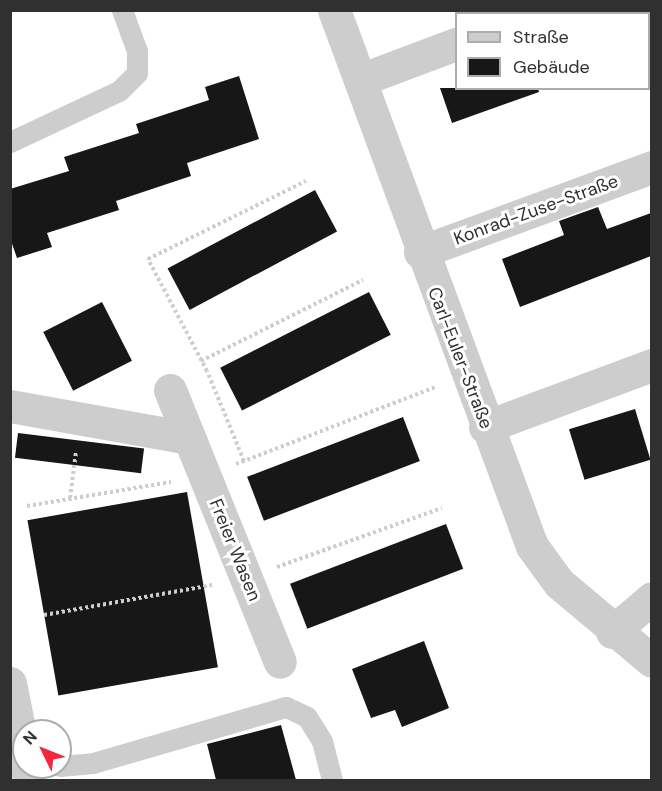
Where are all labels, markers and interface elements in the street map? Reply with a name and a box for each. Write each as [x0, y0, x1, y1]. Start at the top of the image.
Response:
legend [455, 12, 650, 90]
text: Straße [513, 25, 569, 49]
text: Gebäude [513, 55, 590, 79]
street label: Konrad-Zuse-Straße [451, 170, 621, 250]
street label: Carl-Euler-Straße [423, 284, 497, 432]
street label: Freier Wasen [205, 496, 265, 604]
north arrow [12, 719, 72, 779]
text: N [18, 726, 42, 749]

